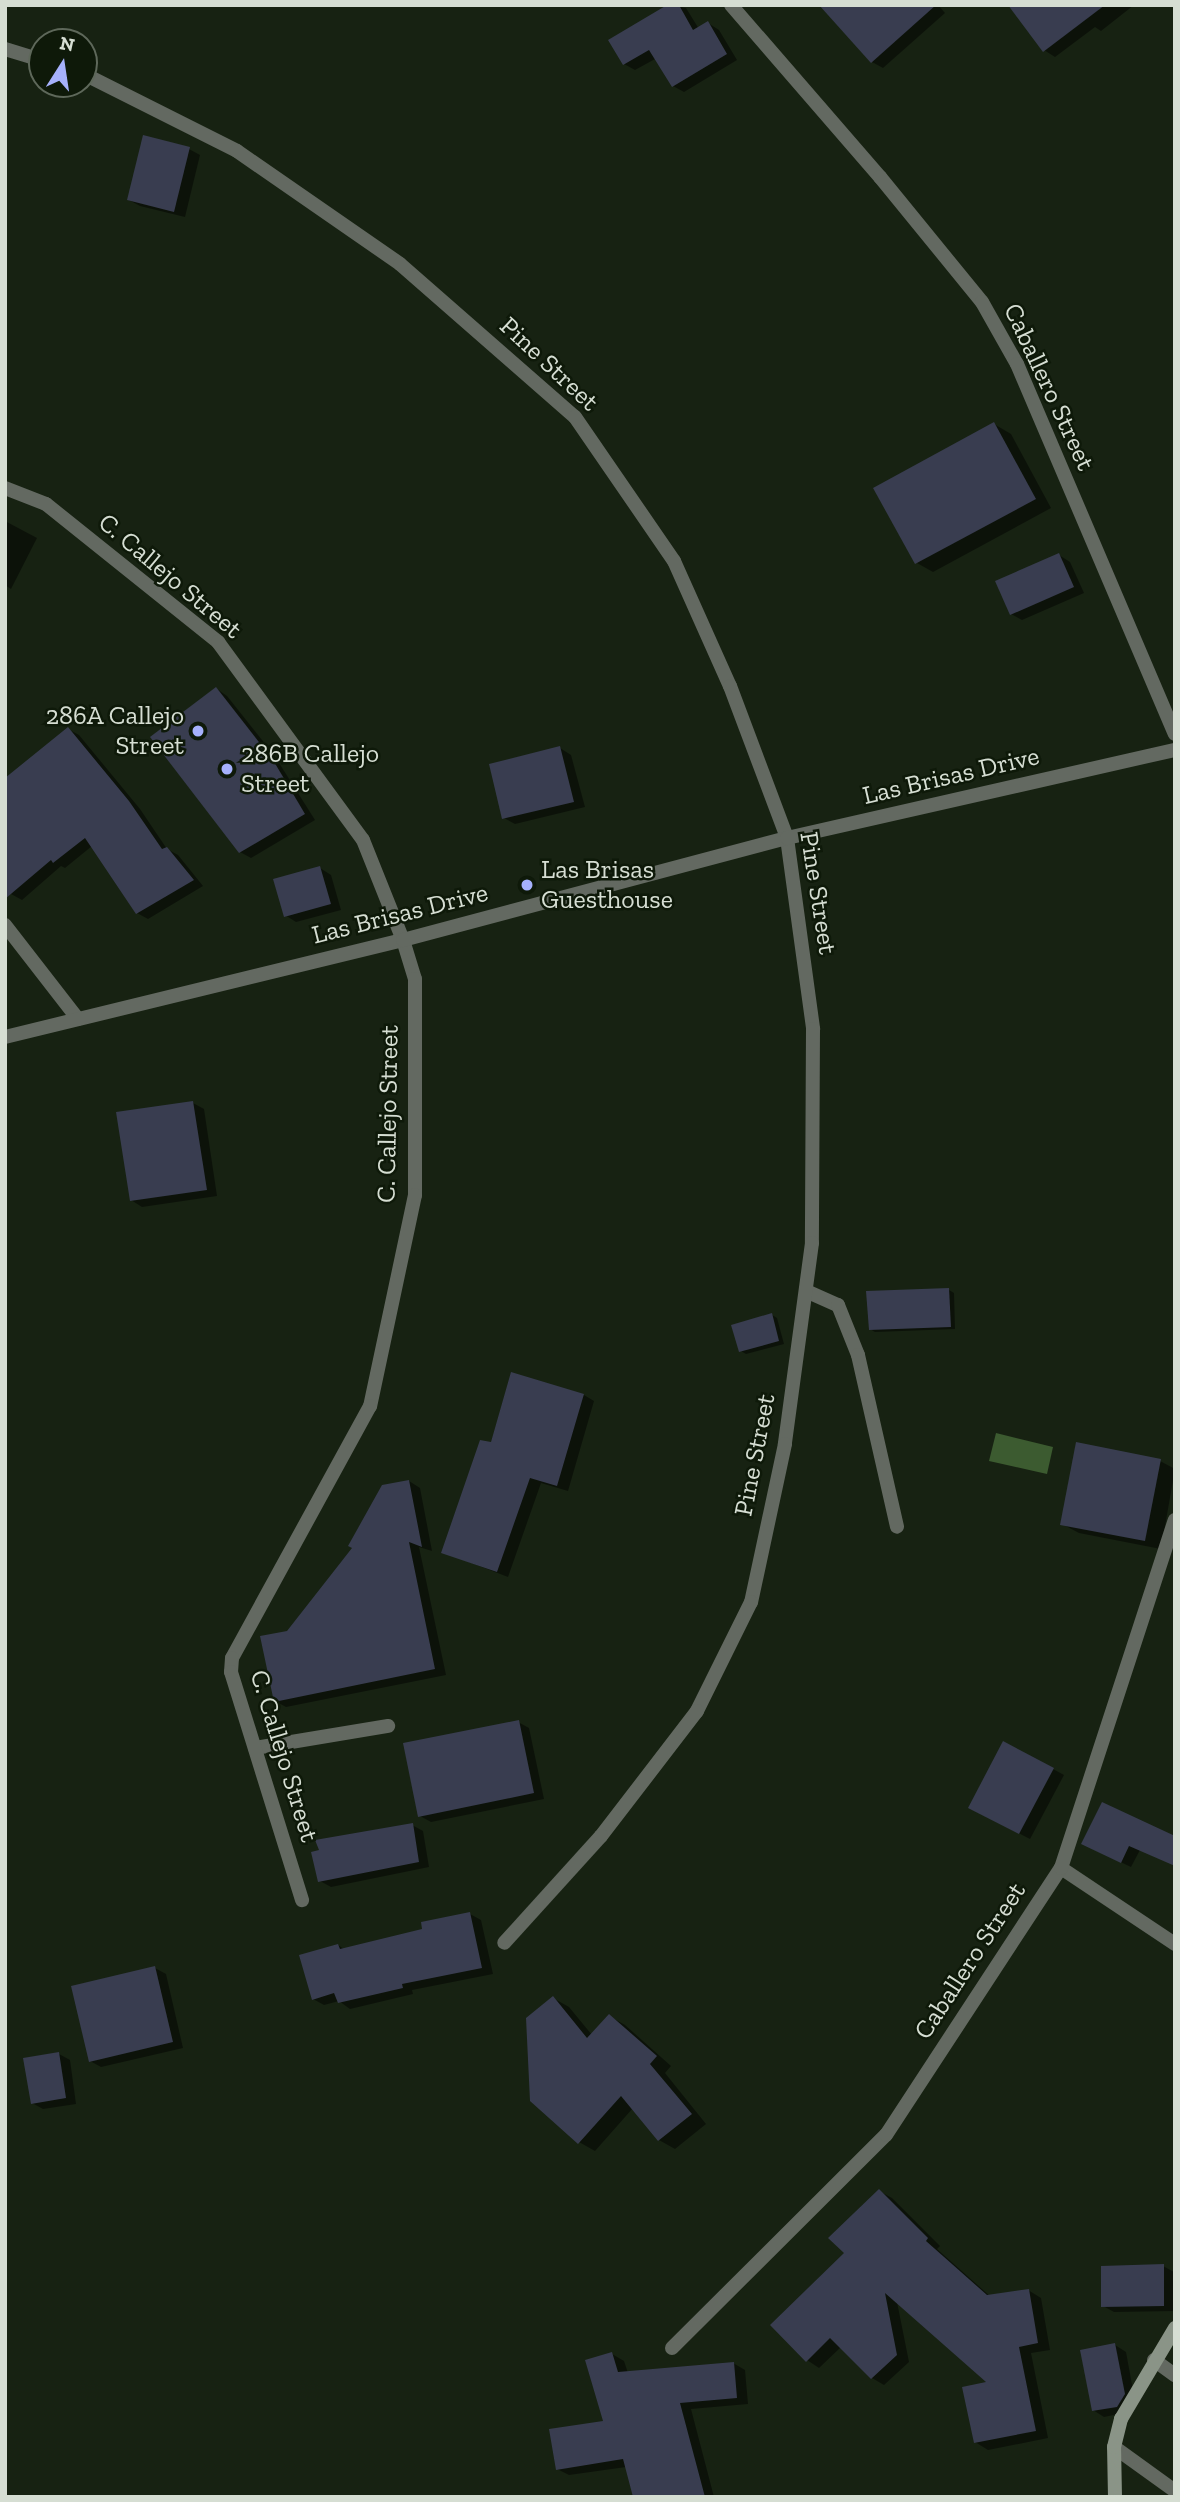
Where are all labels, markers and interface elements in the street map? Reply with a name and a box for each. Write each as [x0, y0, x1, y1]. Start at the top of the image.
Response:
north arrow [28, 28, 98, 98]
text: N [58, 31, 77, 57]
street label: Caballero Street [997, 299, 1101, 475]
street label: Pine Street [493, 310, 605, 418]
street label: C. Callejo Street [92, 507, 248, 645]
place label: 286A Callejo Street [45, 700, 184, 762]
marker: 286A Callejo Street [190, 723, 206, 739]
place label: 286B Callejo Street [241, 738, 379, 800]
street label: Las Brisas Drive [860, 741, 1042, 811]
marker: 286B Callejo Street [219, 761, 235, 777]
street label: Pine Street [793, 829, 843, 957]
place label: Las Brisas Guesthouse [541, 854, 673, 916]
street label: Las Brisas Drive [309, 877, 491, 951]
marker: Las Brisas Guesthouse [519, 877, 535, 893]
street label: C. Callejo Street [371, 1025, 405, 1203]
street label: Pine Street [728, 1391, 782, 1519]
street label: C. Callejo Street [243, 1666, 325, 1846]
street label: Caballero Street [908, 1877, 1032, 2045]

